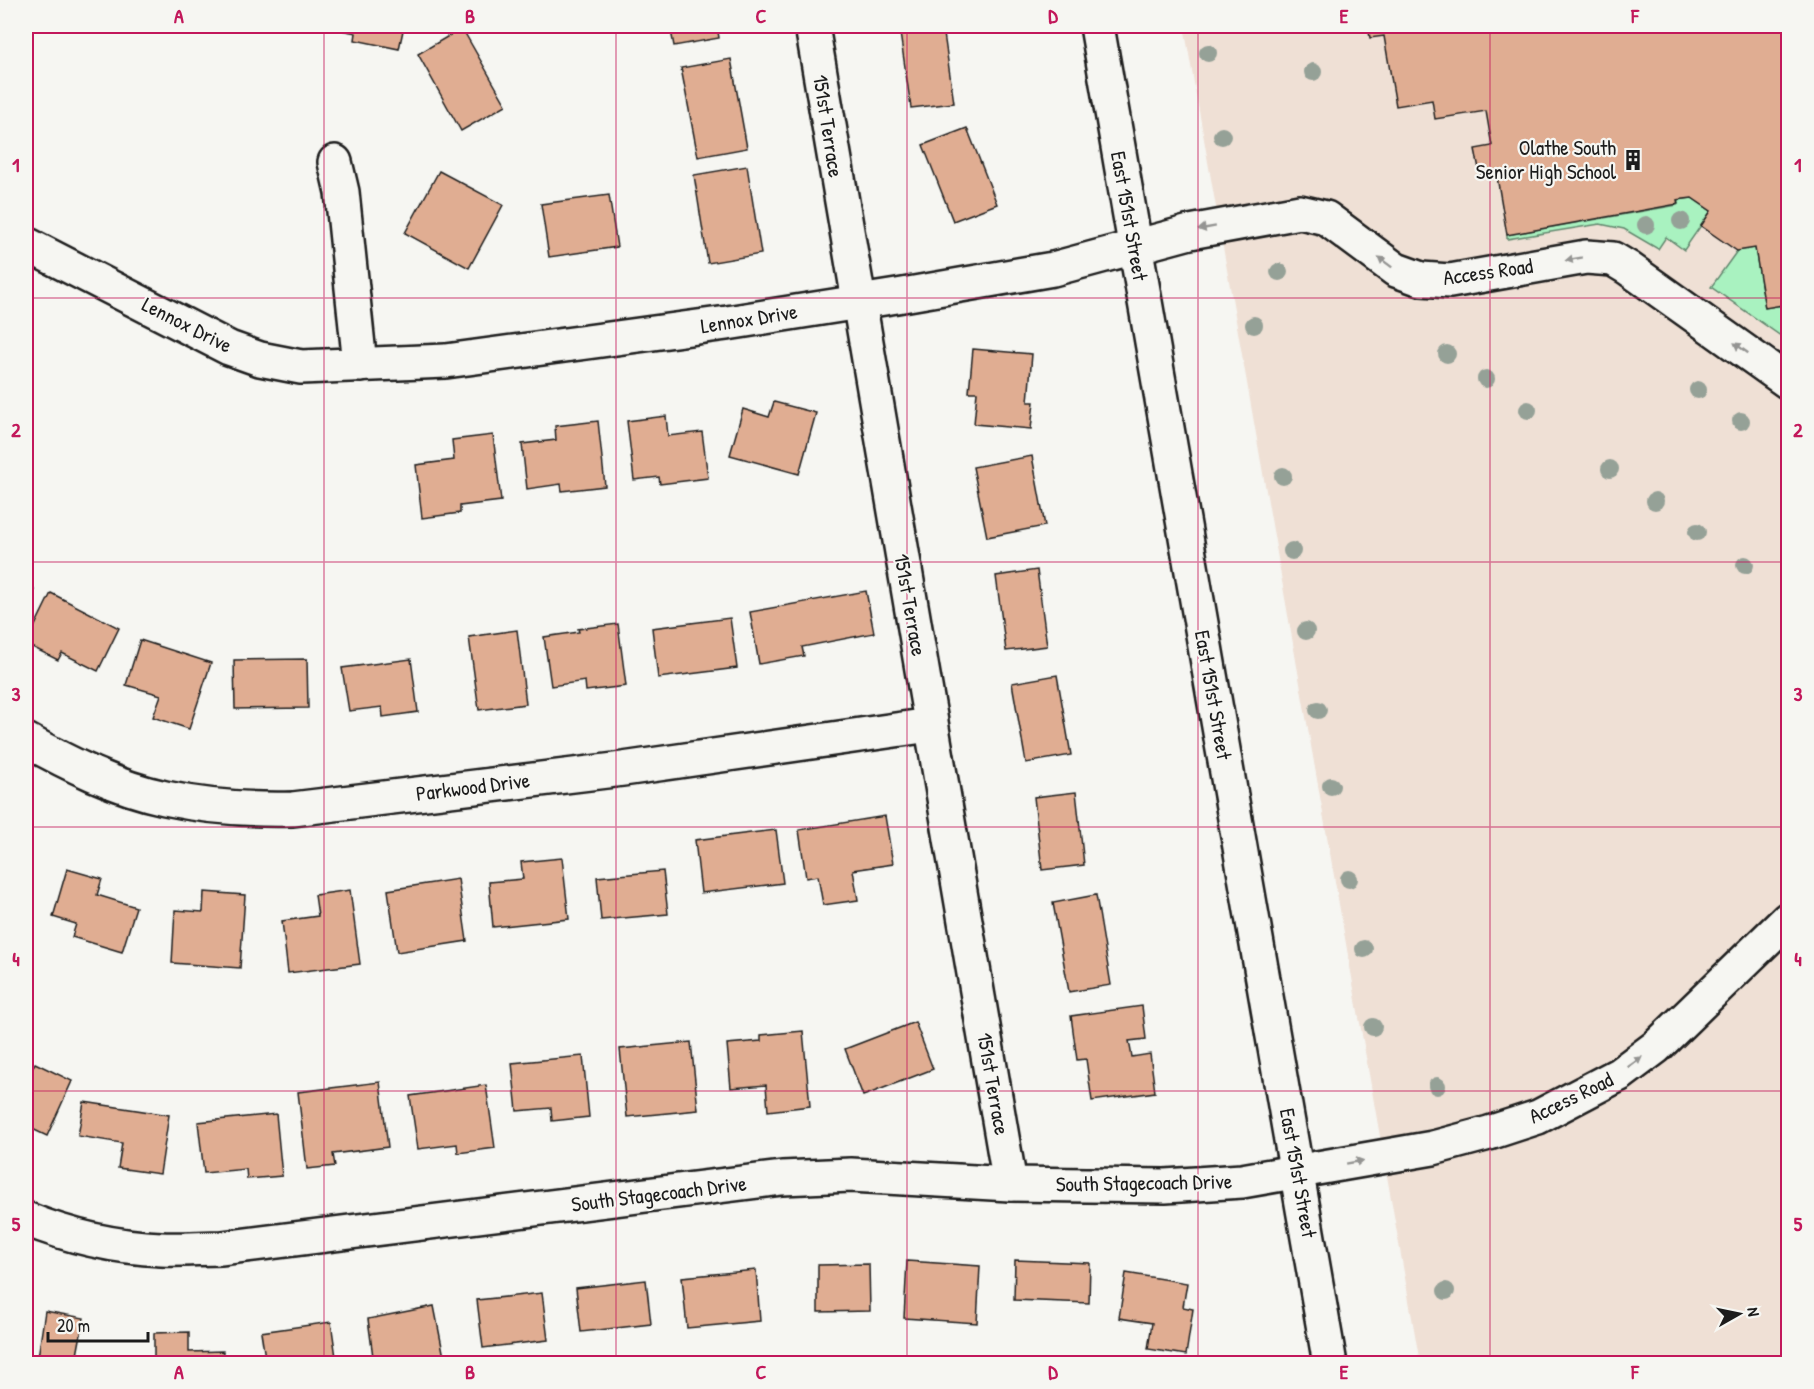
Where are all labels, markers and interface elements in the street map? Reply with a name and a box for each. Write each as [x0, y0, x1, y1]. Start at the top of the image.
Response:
text: A [174, 2, 184, 29]
text: B [465, 2, 475, 29]
text: C [756, 2, 767, 29]
text: D [1048, 2, 1058, 29]
text: E [1340, 2, 1349, 29]
text: F [1630, 2, 1640, 29]
street label: 151st Terrace [806, 73, 851, 179]
place label: Olathe South Senior High School [1476, 133, 1616, 186]
building icon: Olathe South Senior High School [1621, 148, 1645, 172]
street label: East 151st Street [1104, 149, 1155, 284]
text: 1 [12, 151, 20, 178]
text: 1 [1794, 151, 1802, 178]
one-way arrow [1198, 224, 1217, 233]
street label: Access Road [1441, 251, 1535, 292]
one-way arrow [1565, 255, 1584, 264]
one-way arrow [1378, 256, 1394, 268]
street label: Lennox Drive [137, 290, 237, 360]
street label: Lennox Drive [699, 297, 799, 340]
one-way arrow [1733, 342, 1749, 354]
text: 2 [11, 416, 21, 443]
text: 2 [1793, 416, 1803, 443]
street label: 151st Terrace [887, 551, 934, 658]
street label: East 151st Street [1188, 628, 1239, 763]
text: 3 [12, 680, 21, 707]
text: 3 [1794, 680, 1803, 707]
street label: Parkwood Drive [414, 765, 531, 808]
text: 4 [12, 945, 20, 972]
text: 4 [1794, 945, 1802, 972]
street label: 151st Terrace [970, 1030, 1017, 1137]
one-way arrow [1628, 1057, 1643, 1069]
street label: Access Road [1524, 1065, 1618, 1130]
street label: East 151st Street [1273, 1106, 1324, 1241]
one-way arrow [1346, 1157, 1365, 1166]
street label: South Stagecoach Drive [1056, 1166, 1232, 1199]
street label: South Stagecoach Drive [570, 1168, 748, 1219]
text: 5 [12, 1210, 21, 1237]
text: 5 [1794, 1210, 1803, 1237]
north arrow [1709, 1284, 1769, 1344]
scale bar [48, 1305, 148, 1343]
text: N [1742, 1306, 1765, 1318]
text: 20 m [57, 1313, 90, 1338]
text: A [174, 1358, 184, 1385]
text: B [465, 1358, 475, 1385]
text: C [756, 1358, 767, 1385]
text: D [1048, 1358, 1058, 1385]
text: E [1340, 1358, 1349, 1385]
text: F [1630, 1358, 1640, 1385]

